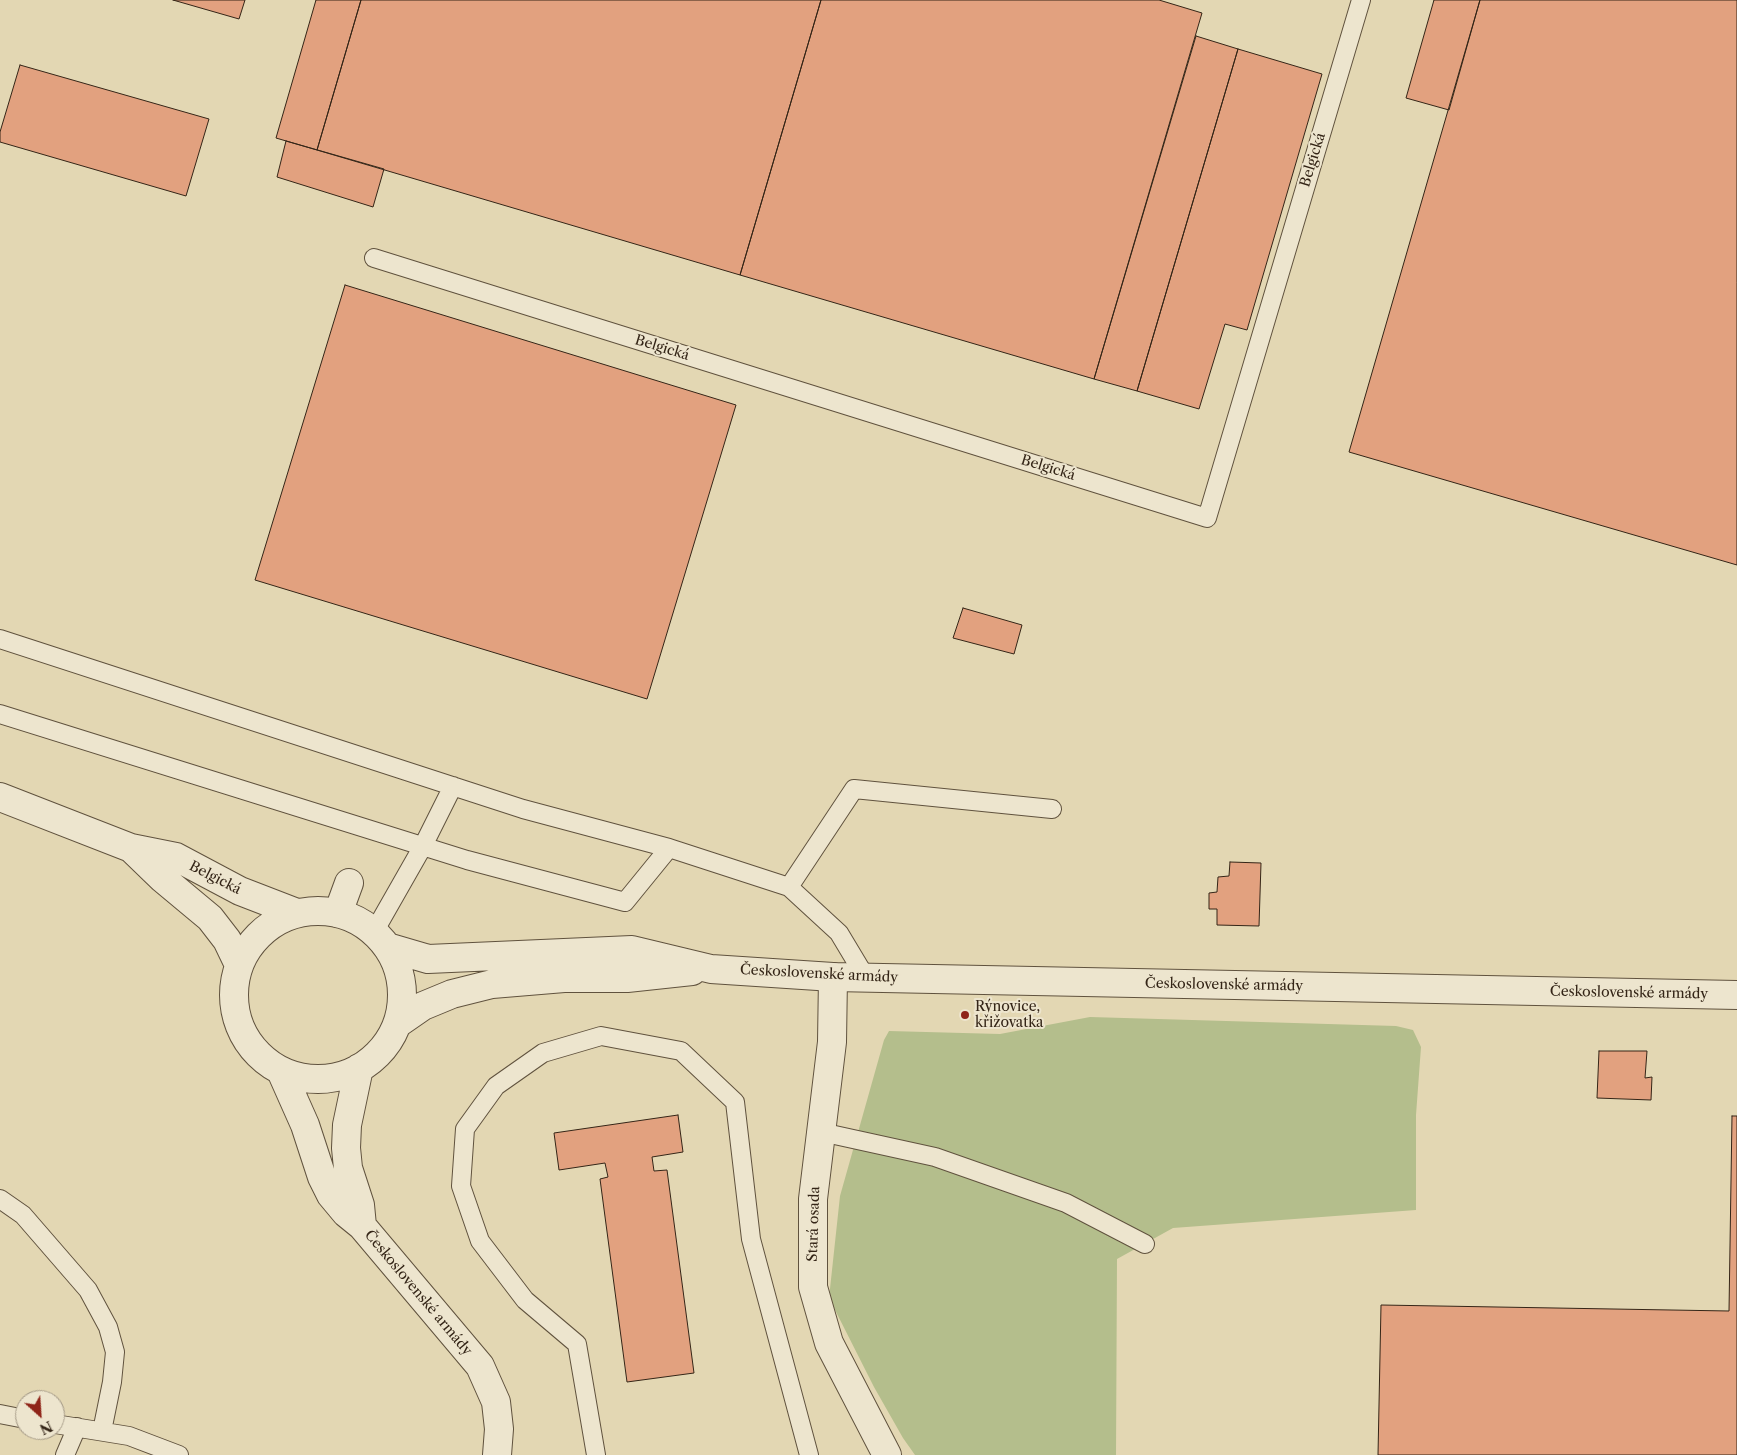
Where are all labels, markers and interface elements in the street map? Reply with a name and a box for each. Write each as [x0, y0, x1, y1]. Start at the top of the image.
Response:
street label: Belgická [1297, 131, 1329, 189]
street label: Belgická [633, 332, 691, 364]
street label: Belgická [1019, 452, 1077, 484]
street label: Belgická [186, 858, 244, 898]
street label: Československé armády [740, 961, 898, 987]
street label: Československé armády [1145, 975, 1303, 995]
street label: Československé armády [1550, 983, 1708, 1003]
place label: Rýnovice, křižovatka [975, 999, 1043, 1032]
marker: Rýnovice, křižovatka [959, 1009, 971, 1021]
street label: Stará osada [804, 1186, 824, 1262]
street label: Československé armády [361, 1227, 475, 1359]
north arrow [15, 1390, 65, 1440]
text: N [37, 1417, 56, 1438]

